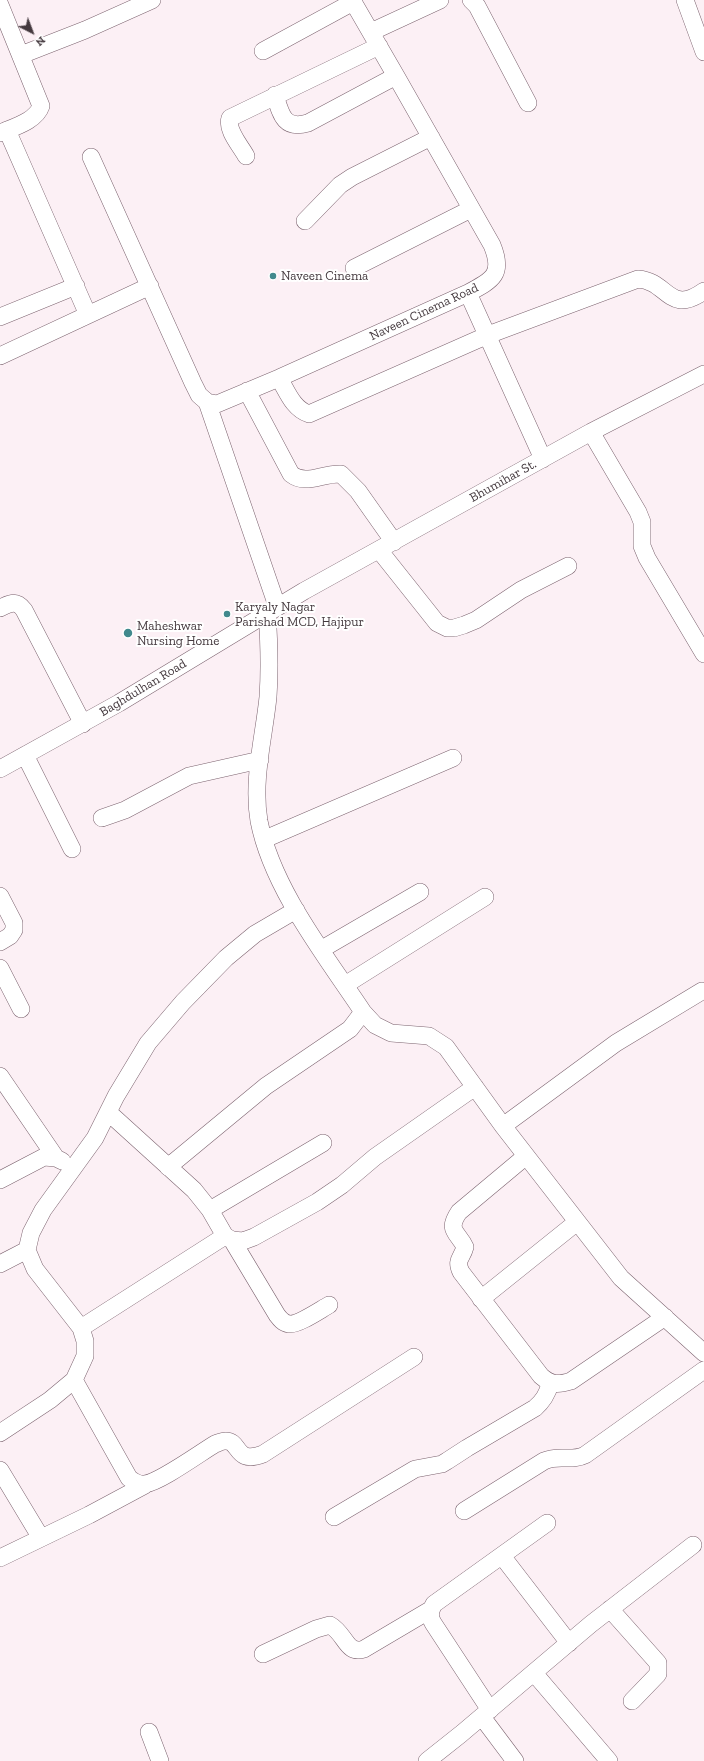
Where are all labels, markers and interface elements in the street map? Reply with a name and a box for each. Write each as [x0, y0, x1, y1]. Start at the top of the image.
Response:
north arrow [12, 12, 52, 52]
text: N [33, 34, 48, 49]
place label: Naveen Cinema [281, 268, 368, 284]
marker: Naveen Cinema [268, 271, 278, 281]
street label: Naveen Cinema Road [367, 280, 481, 344]
street label: Bhumihar St. [467, 456, 539, 506]
place label: Karyaly Nagar Parishad MCD, Hajipur [235, 599, 364, 630]
marker: Karyaly Nagar Parishad MCD, Hajipur [222, 609, 232, 619]
place label: Maheshwar Nursing Home [137, 618, 219, 649]
marker: Maheshwar Nursing Home [122, 627, 134, 639]
street label: Baghdulhan Road [97, 656, 189, 720]

